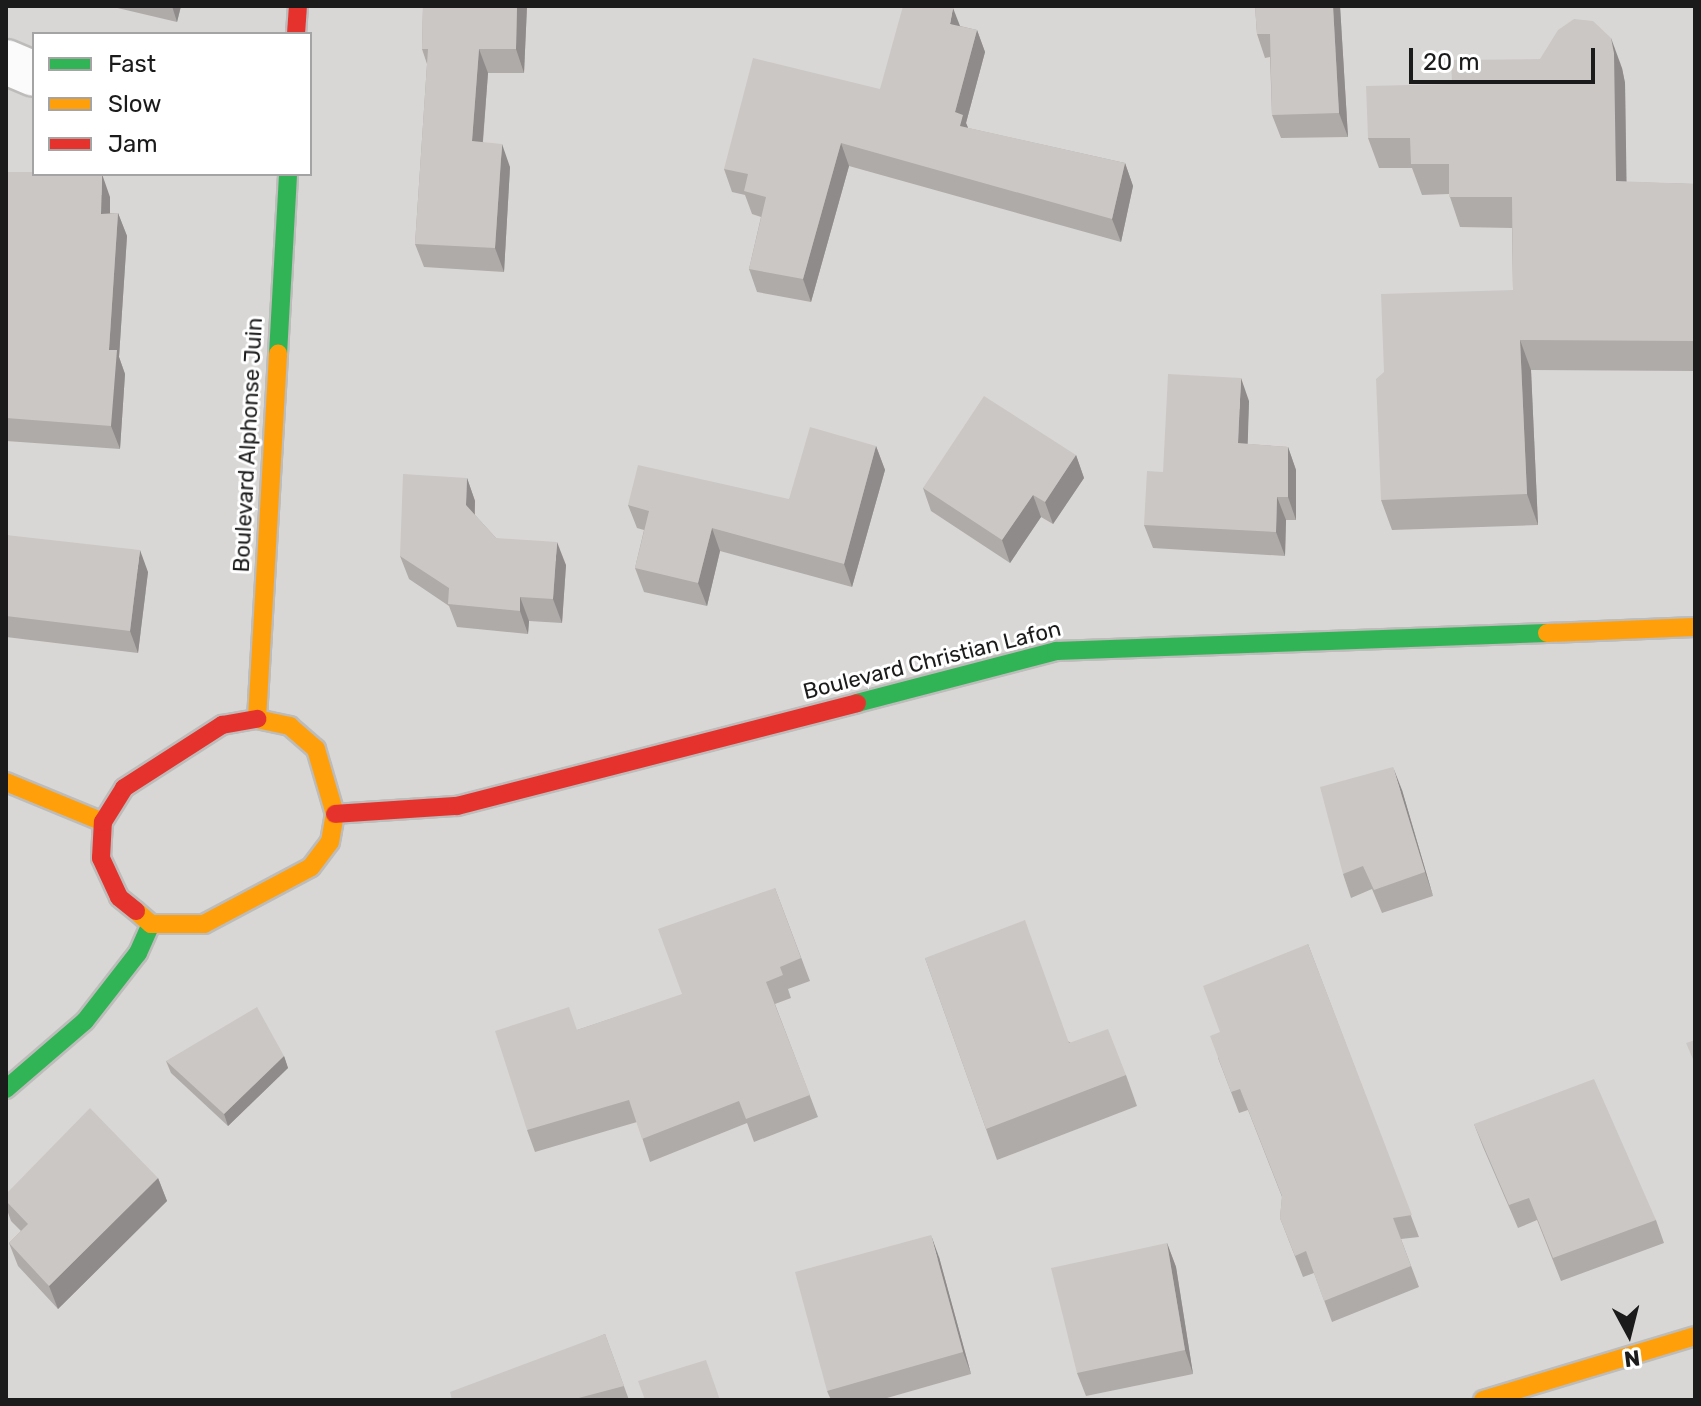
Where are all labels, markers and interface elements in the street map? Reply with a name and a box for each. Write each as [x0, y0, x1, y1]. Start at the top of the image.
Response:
legend [32, 32, 312, 176]
scale bar [1413, 32, 1599, 82]
text: 20 m [1423, 48, 1480, 76]
text: Fast [108, 50, 156, 78]
text: Slow [108, 90, 161, 118]
text: Jam [108, 130, 158, 158]
street label: Boulevard Alphonse Juin [228, 317, 268, 573]
street label: Boulevard Christian Lafon [800, 615, 1064, 705]
north arrow [1589, 1294, 1669, 1374]
text: N [1622, 1344, 1641, 1373]

